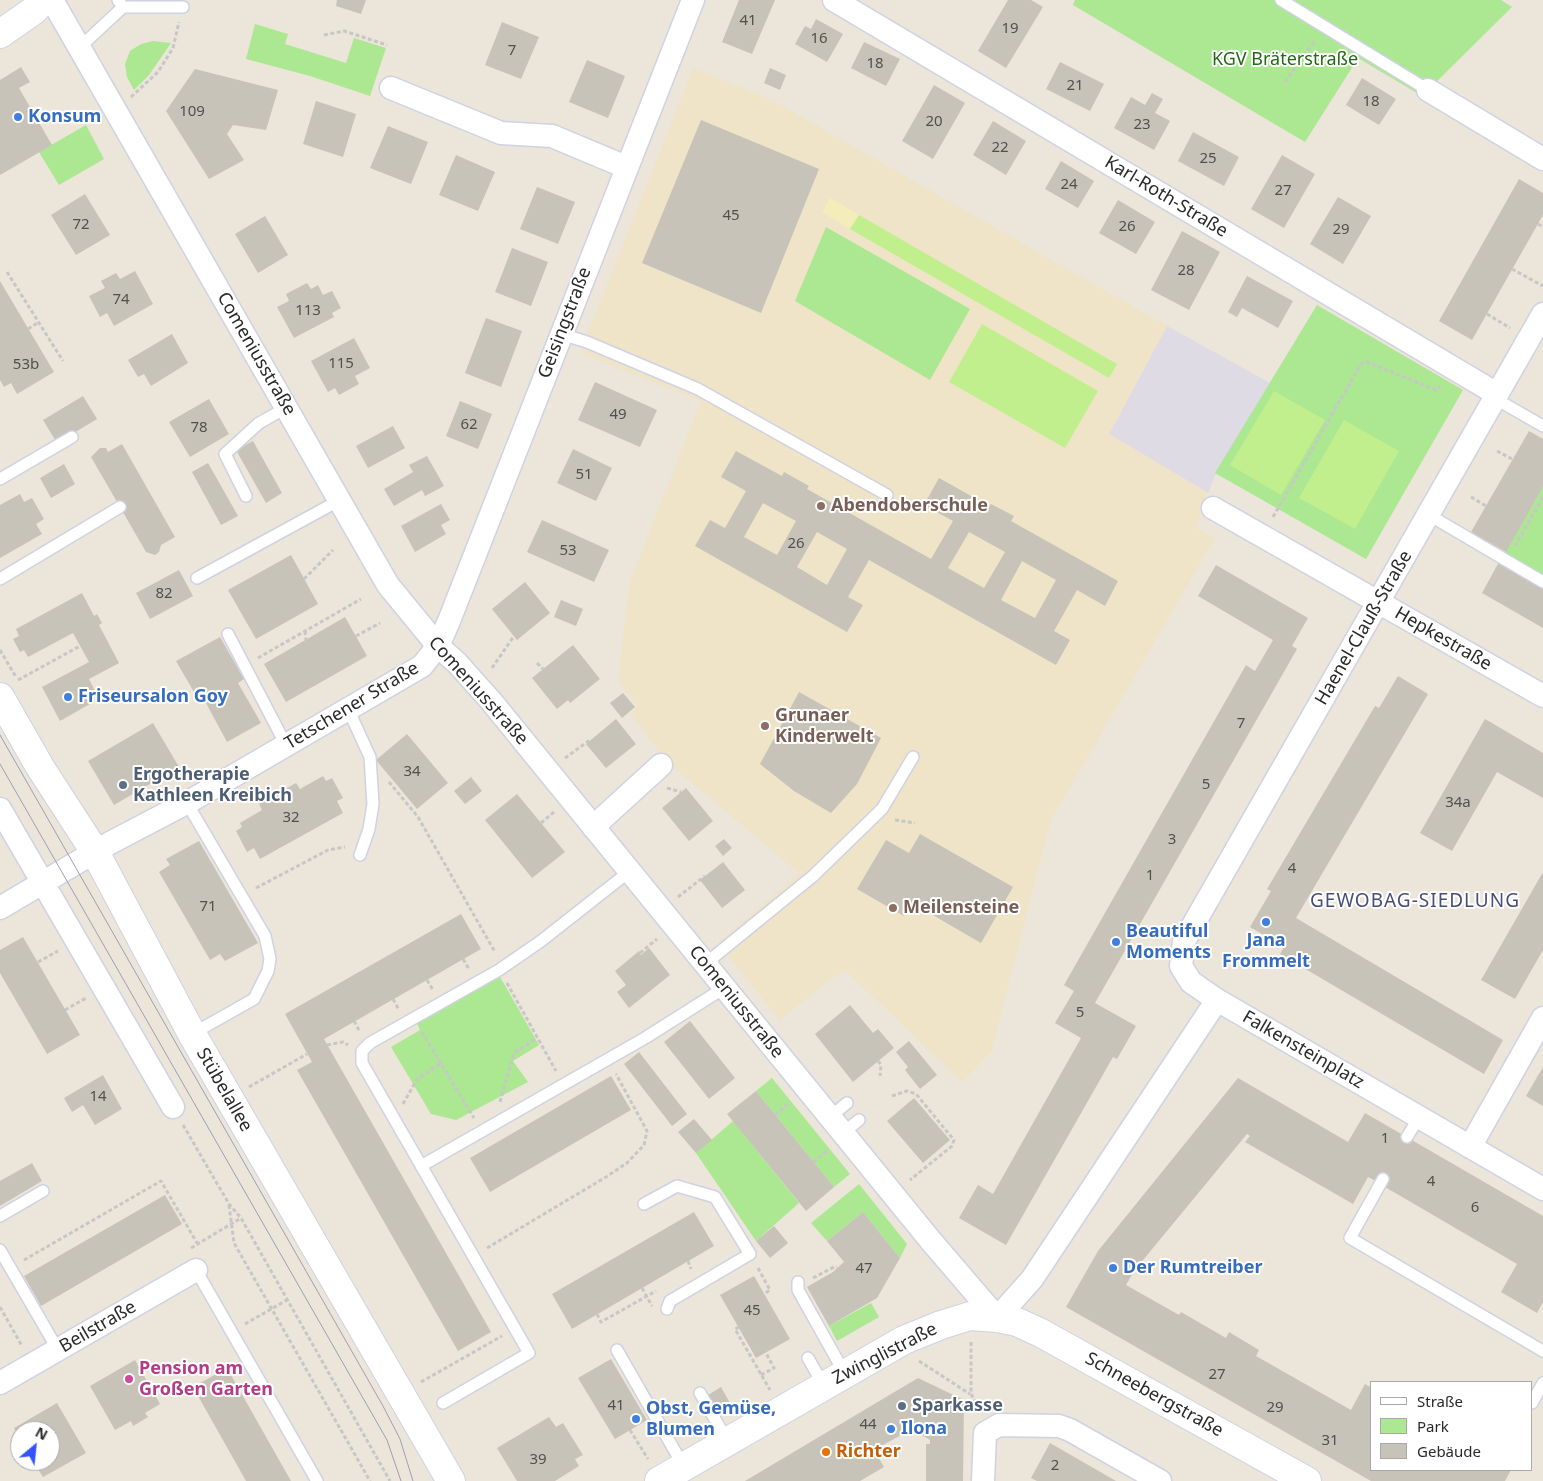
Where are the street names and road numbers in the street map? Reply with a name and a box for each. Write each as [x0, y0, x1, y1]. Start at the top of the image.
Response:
street label: Karl-Roth-Straße [1101, 152, 1231, 242]
street label: Geisingstraße [534, 264, 596, 382]
street label: Comeniusstraße [212, 289, 300, 419]
street label: Haenel-Clauß-Straße [1311, 547, 1417, 709]
street label: Hepkestraße [1391, 603, 1495, 675]
street label: Comeniusstraße [424, 632, 532, 750]
street label: Tetschener Straße [281, 657, 423, 755]
street label: Comeniusstraße [684, 941, 788, 1063]
street label: Falkensteinplatz [1238, 1006, 1368, 1094]
street label: Stübelallee [191, 1044, 257, 1136]
street label: Beilstraße [56, 1296, 140, 1358]
street label: Zwinglistraße [829, 1318, 941, 1390]
street label: Schneebergstraße [1081, 1348, 1227, 1442]

